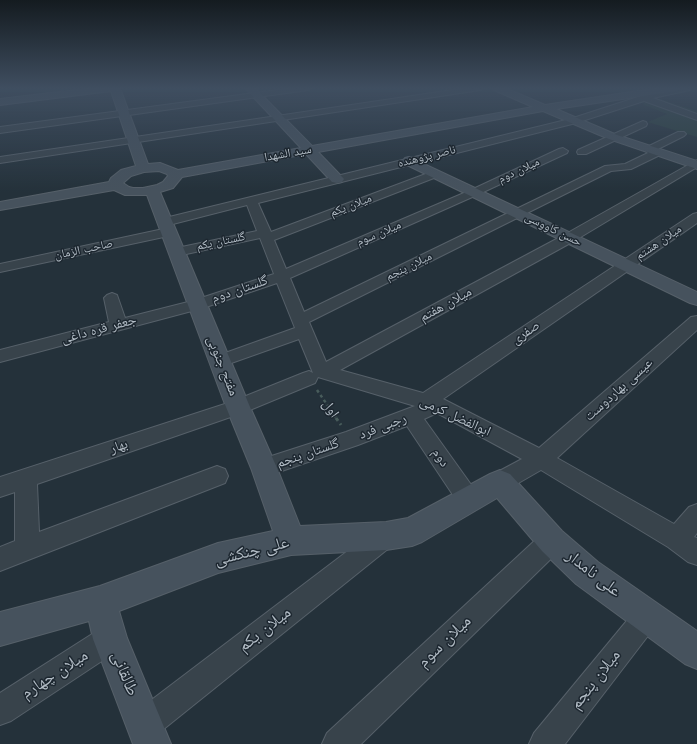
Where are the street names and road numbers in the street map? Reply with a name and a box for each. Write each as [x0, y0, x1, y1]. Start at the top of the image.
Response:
street label: سید الشهدا [263, 143, 313, 165]
street label: ناصر پژوهنده [397, 143, 457, 171]
street label: میلان دوم [496, 155, 542, 187]
street label: میلان یکم [328, 191, 374, 221]
street label: حسن کاووسی [522, 210, 584, 250]
street label: میلان سوم [354, 218, 404, 250]
street label: میلان هشتم [633, 222, 685, 264]
street label: گلستان یکم [195, 230, 247, 254]
street label: صاحب الزمان [54, 237, 114, 263]
street label: میلان پنجم [384, 250, 434, 284]
street label: گلستان دوم [210, 273, 270, 307]
street label: میلان هفتم [417, 284, 475, 326]
street label: جعفر قره داغی [60, 312, 138, 348]
street label: صفری [509, 317, 543, 349]
street label: مفتح جنوبی [202, 333, 242, 399]
street label: عیسی بهاردوست [581, 355, 657, 425]
street label: ابوالفضل کرمی [417, 393, 493, 441]
street label: اول [318, 397, 342, 421]
street label: رجبی فرد [357, 410, 409, 444]
street label: گلستان پنجم [274, 435, 342, 473]
street label: بهار [108, 436, 130, 458]
street label: دوم [428, 445, 452, 471]
street label: علی چنکشی [213, 533, 291, 571]
street label: علی نامدار [561, 546, 625, 602]
street label: میلان یکم [234, 603, 296, 657]
street label: میلان سوم [414, 611, 476, 673]
street label: میلان چهارم [18, 646, 92, 704]
street label: میلان پنجم [566, 646, 626, 714]
street label: طالقانی [106, 649, 142, 699]

